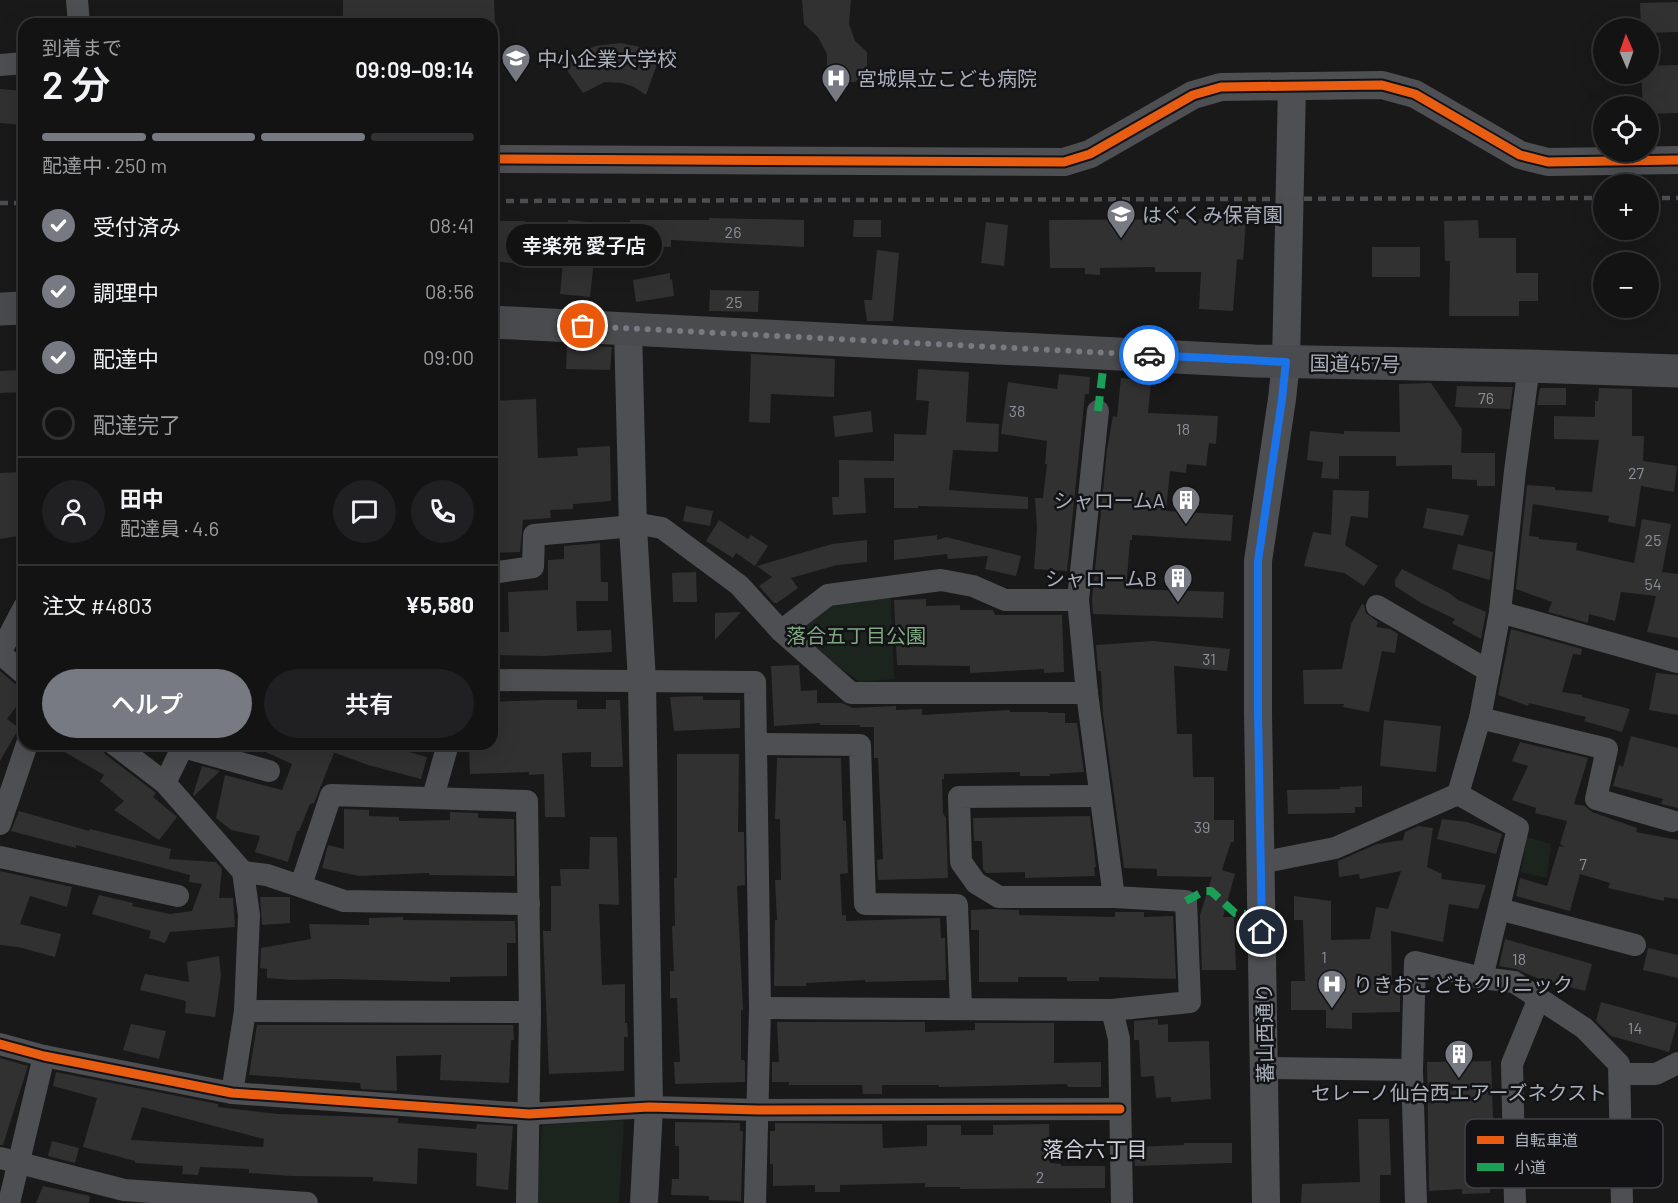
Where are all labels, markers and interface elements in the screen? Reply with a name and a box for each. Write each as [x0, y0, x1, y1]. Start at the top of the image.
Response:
north arrow [1593, 18, 1659, 84]
map controls [1593, 18, 1659, 318]
text: 到着まで [42, 35, 122, 59]
school or university icon: 中小企業大学校 [500, 42, 532, 84]
place label: 中小企業大学校 [537, 46, 677, 70]
text: 09:09–09:14 [355, 56, 474, 82]
text: 2 分 [42, 60, 110, 107]
hospital icon: 宮城県立こども病院 [820, 62, 852, 104]
place label: 宮城県立こども病院 [857, 66, 1037, 90]
button: locate [1593, 96, 1659, 162]
text: 配達中 · 250 m [42, 153, 167, 177]
button: + [1593, 174, 1659, 240]
school or university icon: はぐくみ保育園 [1105, 198, 1137, 240]
place label: はぐくみ保育園 [1142, 202, 1283, 226]
icon: check [42, 209, 75, 242]
text: 受付済み [93, 213, 181, 239]
text: 08:41 [429, 213, 474, 237]
house number: 26 [725, 222, 741, 241]
callout: 幸楽苑 愛子店 [505, 224, 661, 266]
text: 幸楽苑 愛子店 [522, 233, 646, 257]
button: − [1593, 252, 1659, 318]
icon: check [42, 275, 75, 308]
text: 調理中 [93, 279, 159, 305]
text: 08:56 [425, 279, 474, 303]
house number: 25 [726, 292, 742, 311]
pin [557, 300, 608, 351]
icon: bag [566, 309, 599, 342]
courier [1119, 325, 1179, 385]
icon: car [1133, 339, 1166, 372]
icon: check [42, 341, 75, 374]
text: 配達中 [93, 345, 159, 371]
text: 09:00 [423, 345, 474, 369]
street label: 国道457号 [1309, 350, 1401, 376]
house number: 76 [1478, 388, 1494, 407]
house number: 38 [1009, 401, 1025, 420]
text: 配達完了 [93, 411, 181, 437]
house number: 18 [1176, 419, 1190, 438]
house number: 27 [1628, 463, 1644, 482]
button: person [42, 480, 105, 543]
button: chat [333, 480, 396, 543]
button: phone [411, 480, 474, 543]
building icon: シャロームA [1170, 484, 1202, 526]
text: 田中 [120, 485, 164, 511]
place label: シャロームA [1053, 488, 1165, 512]
text: 配達員 · 4.6 [120, 516, 219, 540]
house number: 25 [1645, 530, 1661, 549]
building icon: シャロームB [1162, 562, 1194, 604]
place label: シャロームB [1045, 566, 1157, 590]
house number: 54 [1644, 574, 1662, 593]
text: ¥5,580 [405, 591, 474, 617]
text: 注文 #4803 [42, 592, 152, 618]
park label: 落合五丁目公園 [786, 623, 926, 647]
house number: 31 [1202, 649, 1216, 668]
button: ヘルプ [42, 669, 252, 738]
button: 共有 [264, 669, 474, 738]
house number: 39 [1194, 817, 1210, 836]
house number: 7 [1579, 854, 1587, 873]
pin [1236, 906, 1287, 957]
icon: home [1245, 915, 1278, 948]
house number: 1 [1321, 947, 1327, 966]
house number: 18 [1512, 949, 1526, 968]
hospital icon: りきおこどもクリニック [1316, 968, 1348, 1010]
place label: りきおこどもクリニック [1353, 972, 1573, 996]
street label: 蕃山西通り [1251, 983, 1277, 1083]
house number: 14 [1628, 1018, 1642, 1037]
building icon: セレーノ仙台西エアーズネクスト [1443, 1038, 1475, 1080]
place label: セレーノ仙台西エアーズネクスト [1311, 1080, 1607, 1104]
legend [1465, 1119, 1663, 1188]
text: 自転車道 [1514, 1130, 1578, 1149]
district label: 落合六丁目 [1043, 1136, 1148, 1161]
text: 小道 [1514, 1157, 1546, 1176]
house number: 2 [1036, 1167, 1044, 1186]

